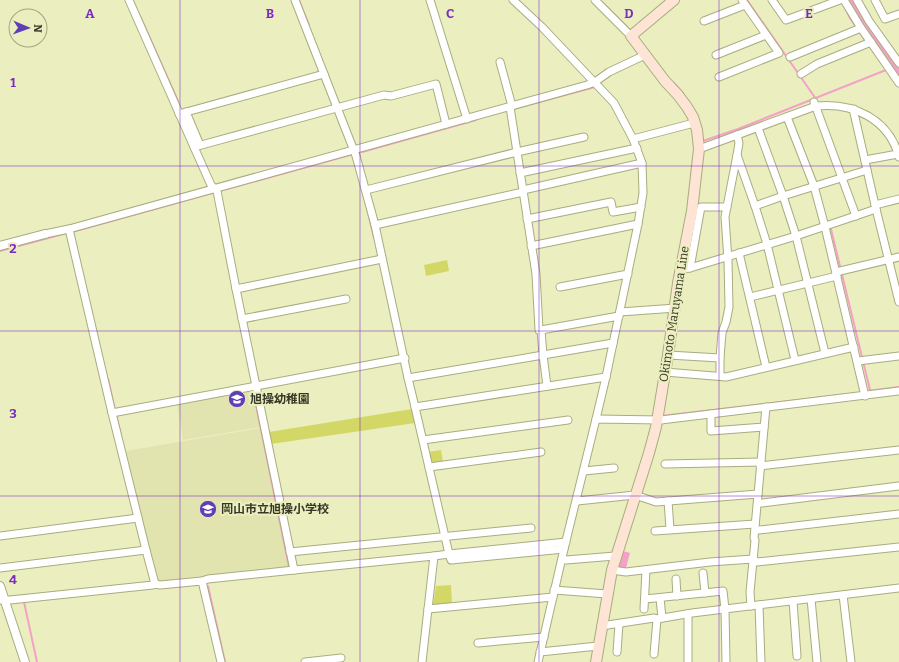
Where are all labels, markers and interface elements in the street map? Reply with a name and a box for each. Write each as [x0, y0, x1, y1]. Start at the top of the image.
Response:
text: A [85, 6, 95, 21]
text: B [266, 6, 274, 21]
text: C [446, 6, 454, 21]
text: D [624, 6, 634, 21]
text: E [805, 6, 813, 21]
north arrow [8, 8, 48, 48]
text: N [31, 24, 44, 33]
text: 1 [10, 75, 16, 90]
text: 2 [9, 241, 17, 256]
street label: Okimoto Maruyama Line [656, 245, 692, 383]
school or university icon: 旭操幼稚園 [227, 389, 247, 409]
place label: 旭操幼稚園 [250, 392, 310, 406]
text: 3 [9, 406, 17, 421]
school or university icon: 岡山市立旭操小学校 [198, 499, 218, 519]
place label: 岡山市立旭操小学校 [221, 502, 329, 516]
text: 4 [9, 572, 17, 587]

